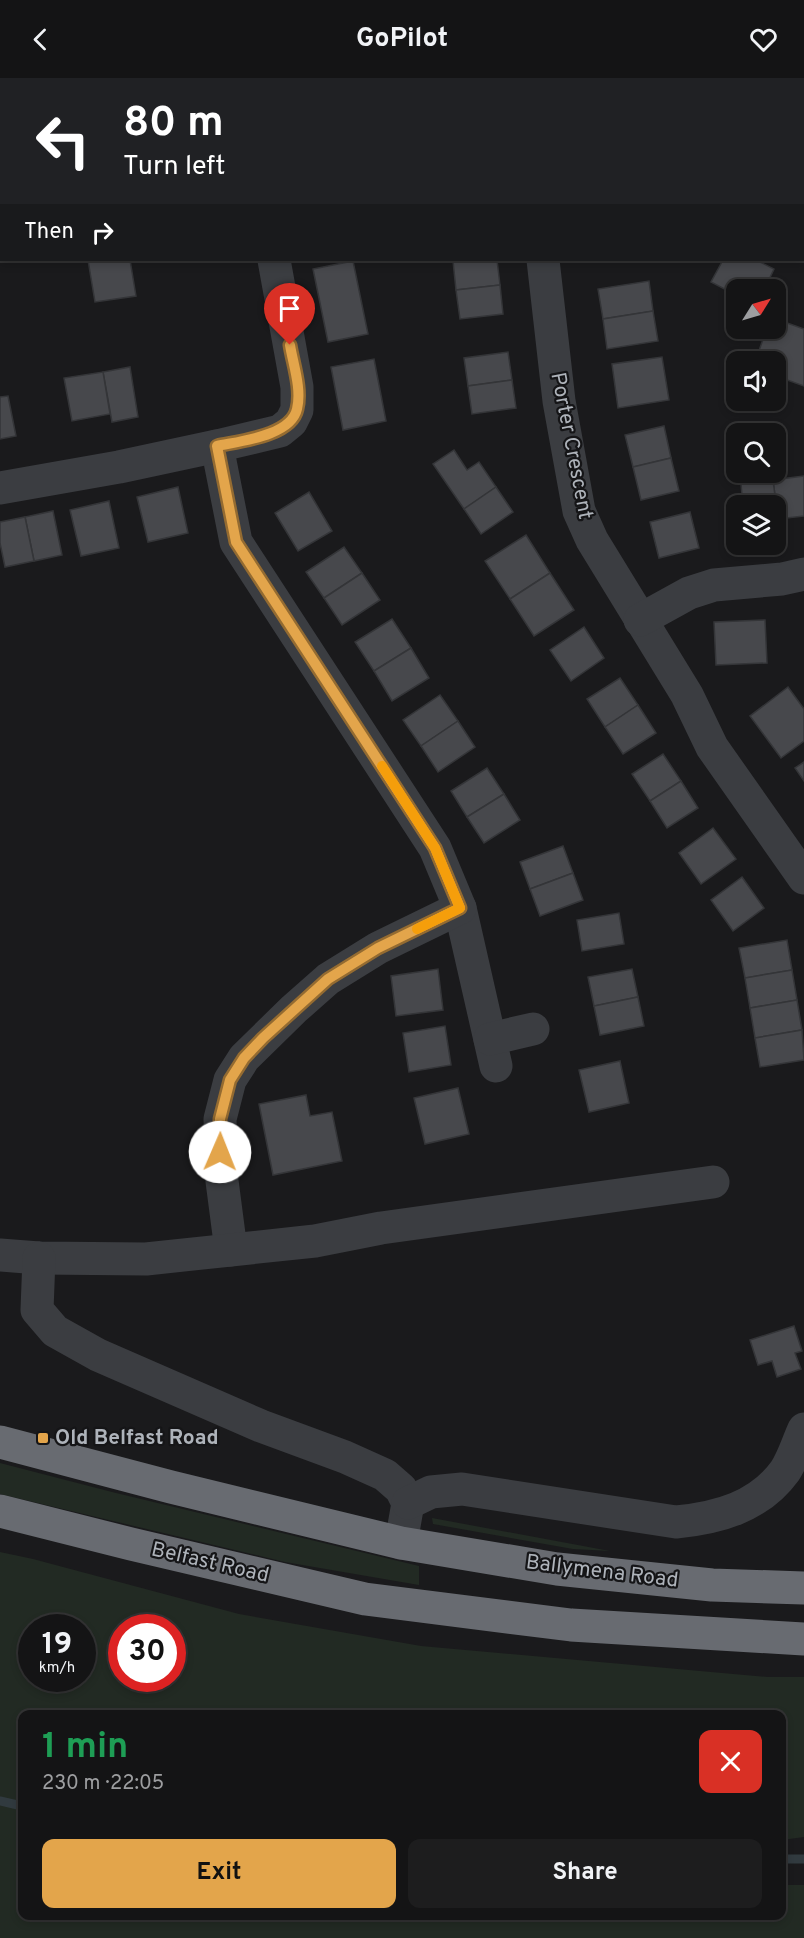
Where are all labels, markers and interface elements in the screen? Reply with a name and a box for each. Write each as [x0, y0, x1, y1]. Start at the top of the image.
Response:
text: GoPilot [356, 22, 448, 56]
icon: back [24, 23, 57, 56]
icon: heart [747, 23, 780, 56]
text: 80 m [123, 98, 224, 151]
icon: left [24, 102, 102, 180]
text: Turn left [123, 150, 225, 184]
icon: right [86, 216, 119, 249]
text: Then [24, 219, 74, 246]
north arrow [726, 279, 786, 339]
map controls [726, 279, 786, 555]
pin [264, 283, 315, 345]
icon: arrive [273, 292, 306, 325]
button: sound [726, 351, 786, 411]
street label: Porter Crescent [544, 370, 598, 522]
button: search [726, 423, 786, 483]
button: layers [726, 495, 786, 555]
position arrow [188, 1120, 252, 1184]
place label: Old Belfast Road [55, 1425, 219, 1452]
marker: Old Belfast Road [36, 1431, 50, 1445]
street label: Belfast Road [149, 1536, 271, 1590]
street label: Ballymena Road [524, 1549, 680, 1595]
speed limit sign: 30 [108, 1614, 186, 1692]
text: 19 [42, 1627, 72, 1664]
text: km/h [39, 1659, 75, 1678]
text: 1 min [42, 1725, 128, 1771]
button: close [699, 1730, 762, 1793]
text: 230 m · 22:05 [42, 1771, 164, 1797]
button: Exit [42, 1839, 396, 1908]
button: Share [408, 1839, 762, 1908]

